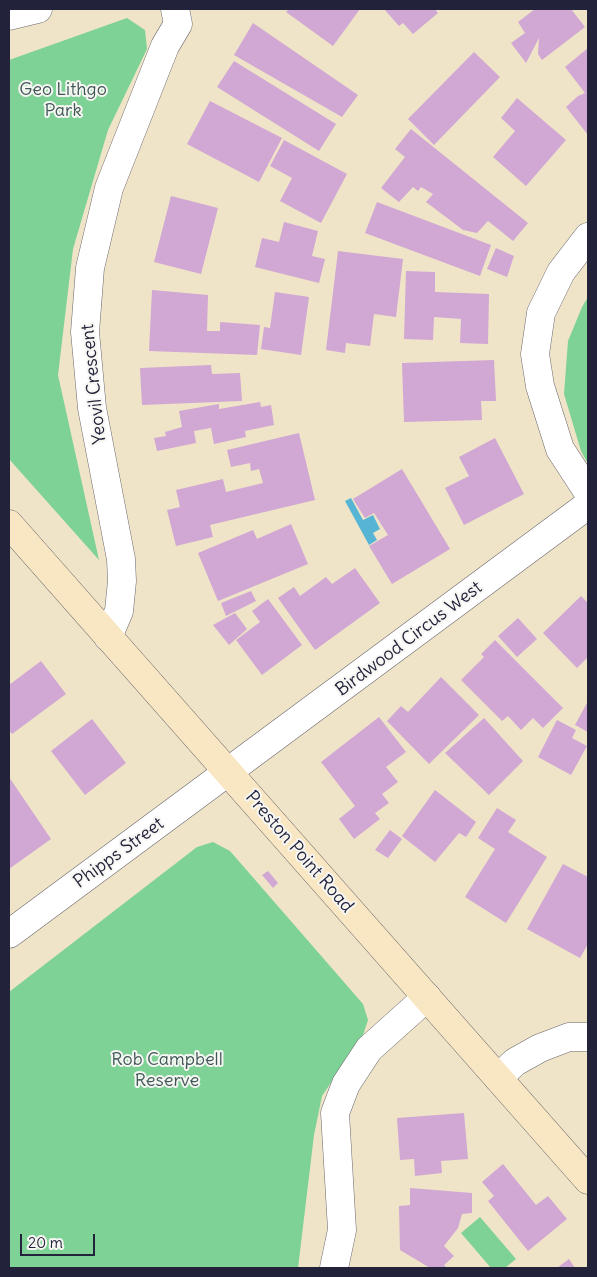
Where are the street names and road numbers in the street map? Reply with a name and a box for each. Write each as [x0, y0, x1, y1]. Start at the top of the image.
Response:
street label: Yeovil Crescent [77, 323, 111, 445]
street label: Birdwood Circus West [332, 577, 486, 701]
street label: Preston Point Road [240, 787, 358, 917]
street label: Phipps Street [70, 813, 168, 893]

